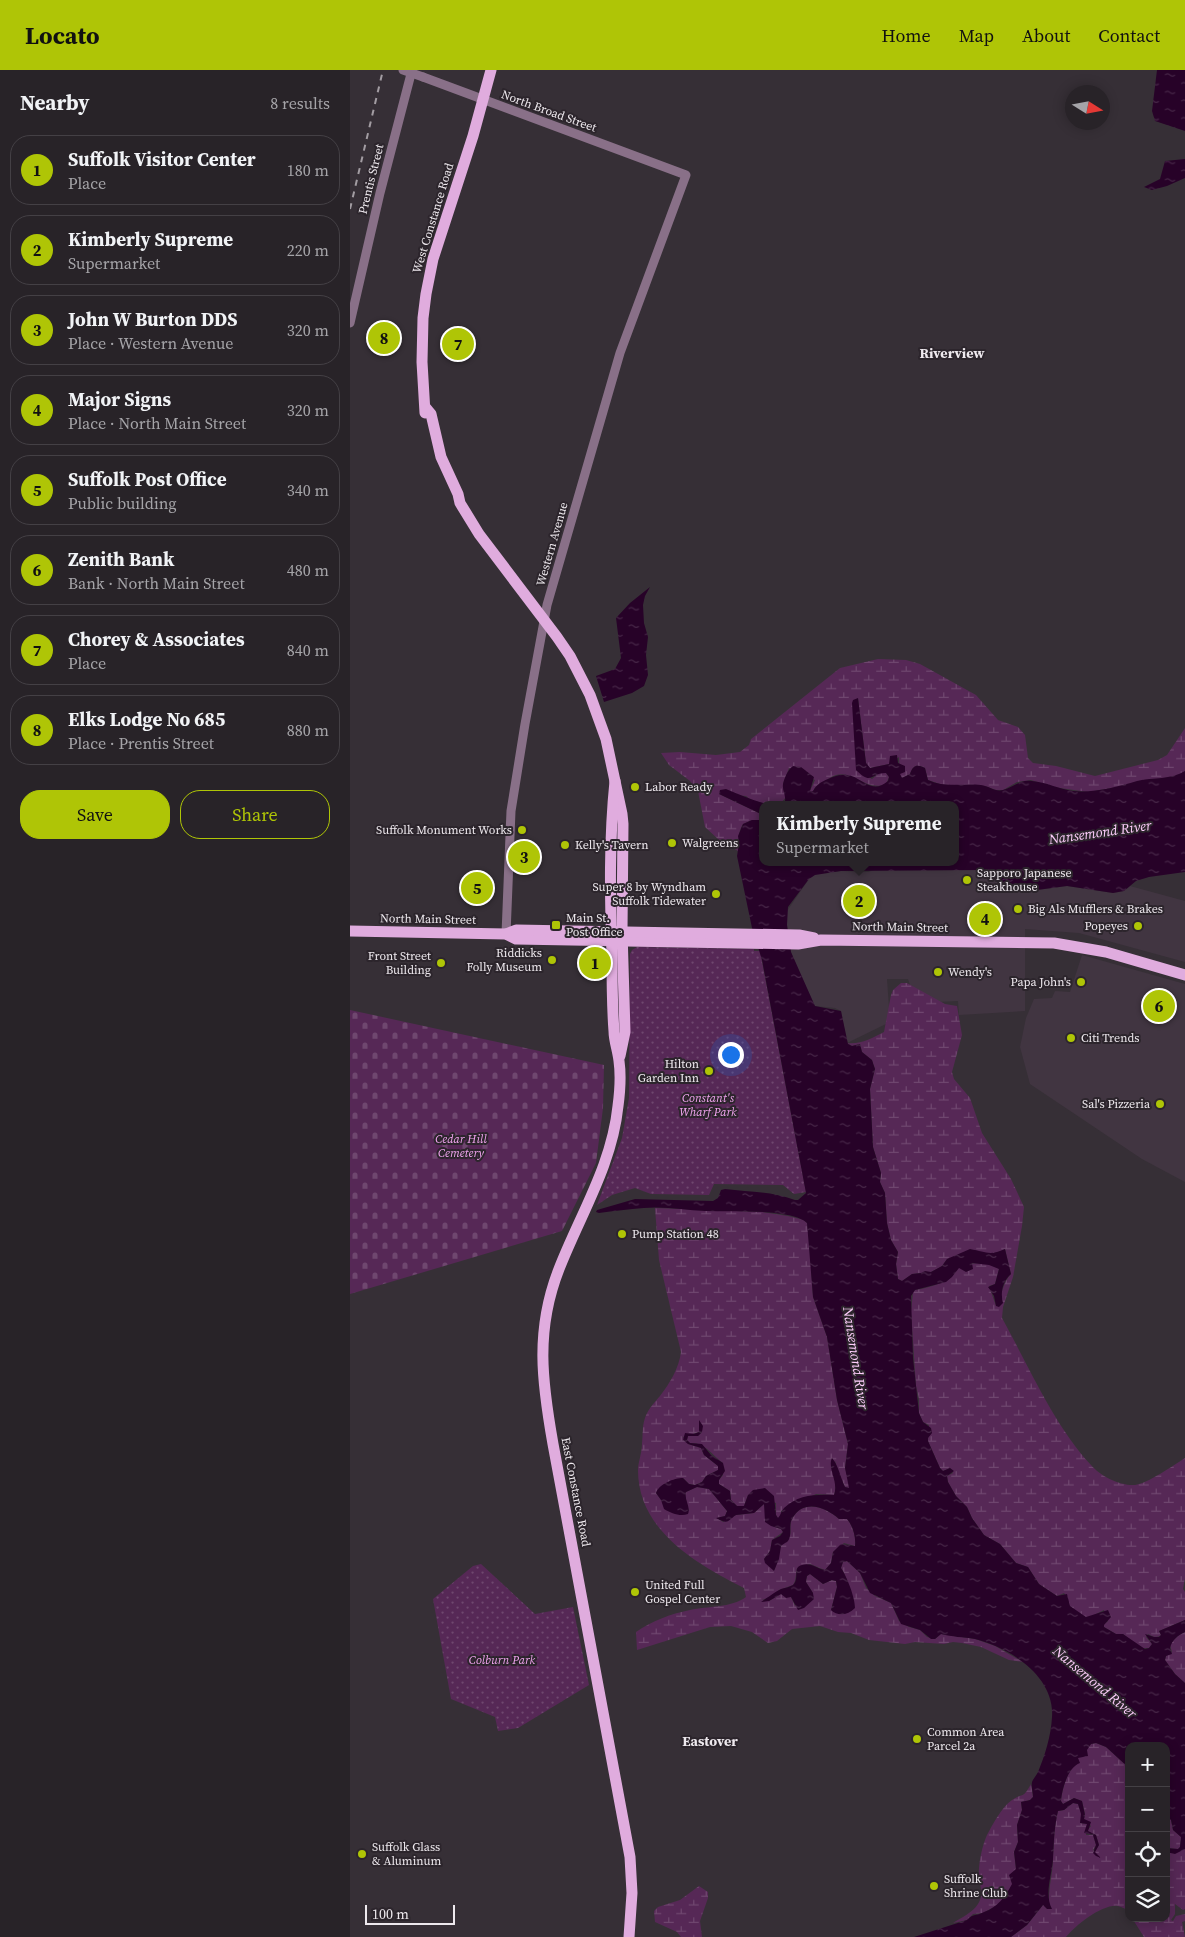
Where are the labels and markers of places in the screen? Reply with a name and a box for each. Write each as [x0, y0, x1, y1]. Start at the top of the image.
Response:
pin: 8 [368, 319, 400, 357]
pin: 7 [442, 325, 474, 363]
place label: Labor Ready [645, 779, 713, 795]
marker: Labor Ready [629, 781, 641, 793]
place label: Suffolk Monument Works [376, 822, 512, 838]
marker: Suffolk Monument Works [516, 824, 528, 836]
place label: Walgreens [682, 835, 738, 851]
place label: Kelly's Tavern [575, 837, 648, 853]
marker: Walgreens [666, 837, 678, 849]
pin: 3 [508, 838, 540, 876]
marker: Kelly's Tavern [559, 839, 571, 851]
place label: Sapporo Japanese Steakhouse [977, 865, 1072, 895]
pin: 5 [461, 869, 493, 907]
marker: Sapporo Japanese Steakhouse [961, 874, 973, 886]
place label: Super 8 by Wyndham Suffolk Tidewater [593, 879, 706, 909]
pin: 2 [843, 882, 875, 920]
marker: Super 8 by Wyndham Suffolk Tidewater [710, 888, 722, 900]
pin: 4 [969, 900, 1001, 938]
place label: Big Als Mufflers & Brakes [1028, 901, 1163, 917]
marker: Big Als Mufflers & Brakes [1012, 903, 1024, 915]
place label: Main St. Post Office [566, 910, 623, 940]
place label: Popeyes [1084, 918, 1128, 934]
marker: Main St. Post Office [550, 919, 562, 931]
marker: Popeyes [1132, 920, 1144, 932]
pin: 1 [579, 944, 611, 982]
place label: Riddicks Folly Museum [466, 945, 542, 975]
place label: Front Street Building [368, 948, 431, 978]
marker: Riddicks Folly Museum [546, 954, 558, 966]
marker: Front Street Building [435, 957, 447, 969]
place label: Wendy's [948, 964, 992, 980]
marker: Wendy's [932, 966, 944, 978]
place label: Papa John's [1011, 974, 1071, 990]
marker: Papa John's [1075, 976, 1087, 988]
pin: 6 [1143, 987, 1175, 1025]
place label: Citi Trends [1081, 1030, 1139, 1046]
marker: Citi Trends [1065, 1032, 1077, 1044]
place label: Hilton Garden Inn [638, 1056, 699, 1086]
marker: Hilton Garden Inn [703, 1065, 715, 1077]
place label: Sal's Pizzeria [1082, 1096, 1151, 1112]
marker: Sal's Pizzeria [1154, 1098, 1166, 1110]
place label: Pump Station 48 [632, 1226, 719, 1242]
marker: Pump Station 48 [616, 1228, 628, 1240]
place label: United Full Gospel Center [645, 1577, 720, 1607]
marker: United Full Gospel Center [629, 1586, 641, 1598]
place label: Common Area Parcel 2a [927, 1724, 1005, 1754]
marker: Common Area Parcel 2a [911, 1733, 923, 1745]
place label: Suffolk Glass & Aluminum [372, 1839, 441, 1869]
marker: Suffolk Glass & Aluminum [356, 1848, 368, 1860]
place label: Suffolk Shrine Club [944, 1871, 1007, 1901]
marker: Suffolk Shrine Club [928, 1880, 940, 1892]

